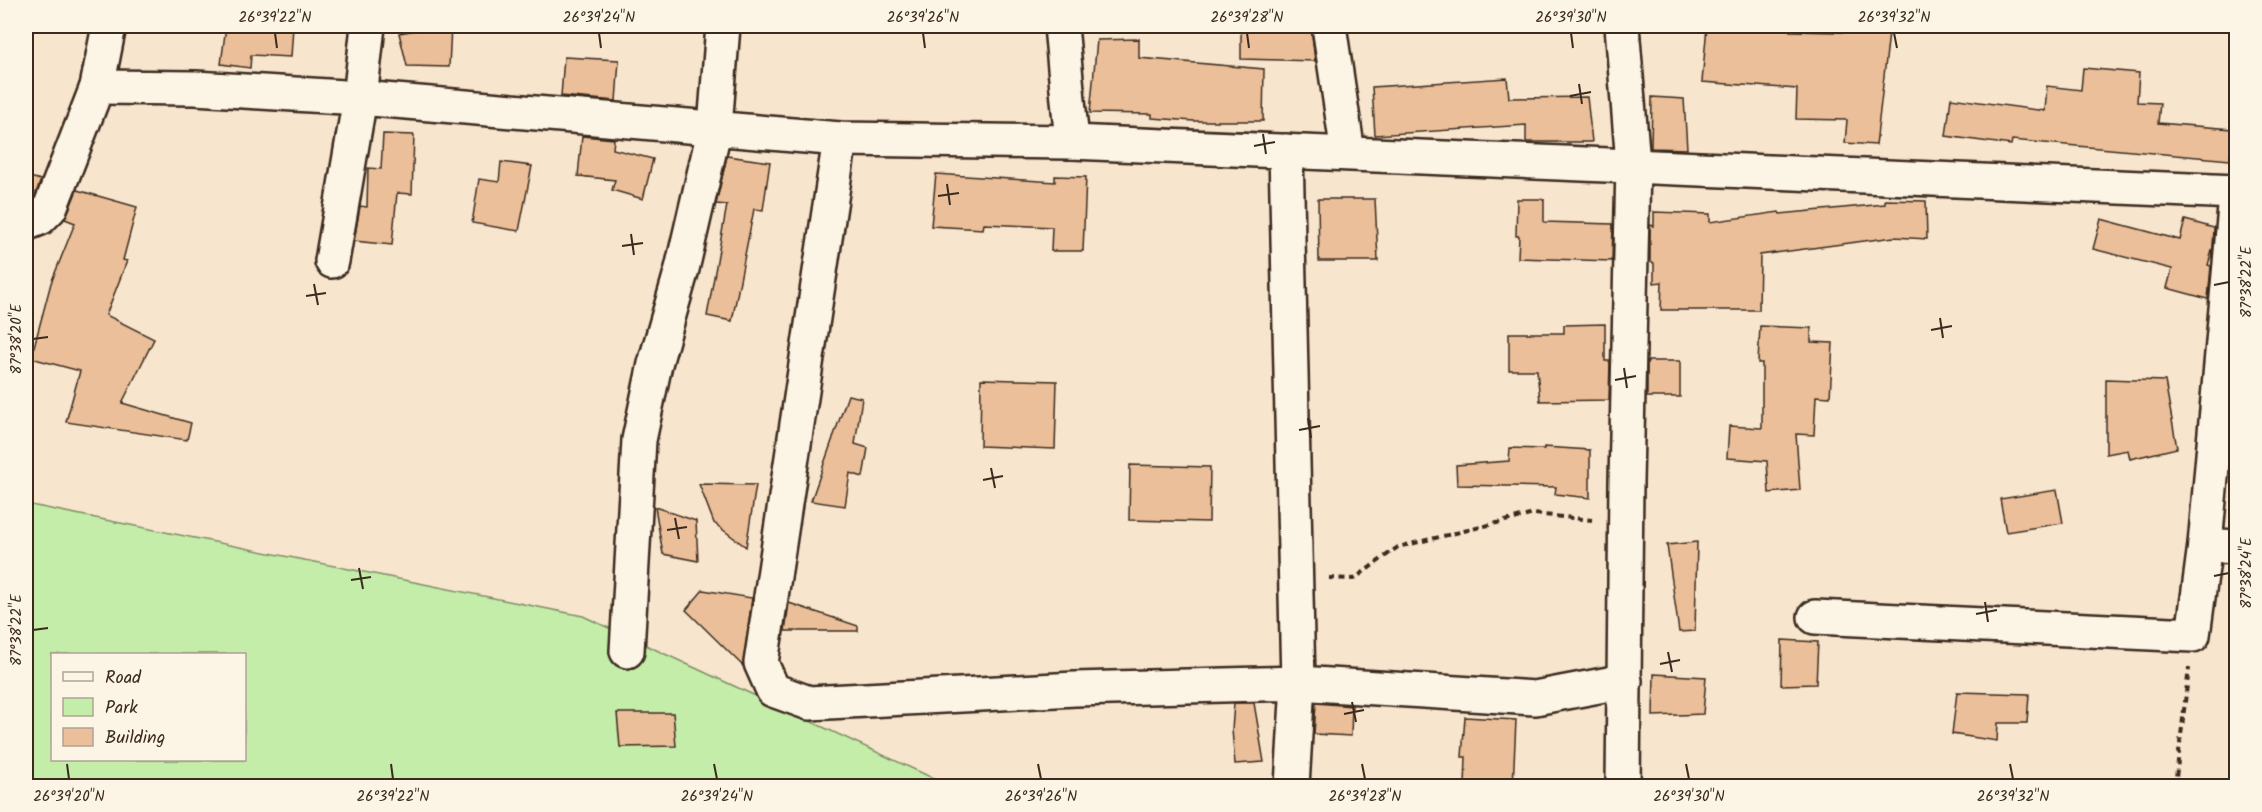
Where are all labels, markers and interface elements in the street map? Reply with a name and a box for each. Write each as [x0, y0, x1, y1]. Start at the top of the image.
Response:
text: 26°39'22"N [239, 6, 311, 30]
text: 26°39'24"N [563, 6, 635, 30]
text: 26°39'26"N [887, 6, 959, 30]
text: 26°39'28"N [1210, 6, 1284, 30]
text: 26°39'30"N [1535, 6, 1607, 30]
text: 26°39'32"N [1858, 6, 1930, 30]
text: 87°38'22"E [2235, 245, 2259, 318]
text: 87°38'20"E [5, 302, 29, 374]
text: 87°38'24"E [2235, 536, 2259, 609]
text: 87°38'22"E [5, 593, 29, 666]
legend [51, 653, 246, 761]
text: Road [105, 664, 142, 693]
text: Park [105, 694, 138, 723]
text: Building [105, 724, 165, 753]
text: 26°39'20"N [33, 785, 105, 809]
text: 26°39'22"N [357, 785, 429, 809]
text: 26°39'24"N [681, 785, 753, 809]
text: 26°39'26"N [1005, 785, 1077, 809]
text: 26°39'28"N [1328, 785, 1402, 809]
text: 26°39'30"N [1653, 785, 1725, 809]
text: 26°39'32"N [1977, 785, 2049, 809]

